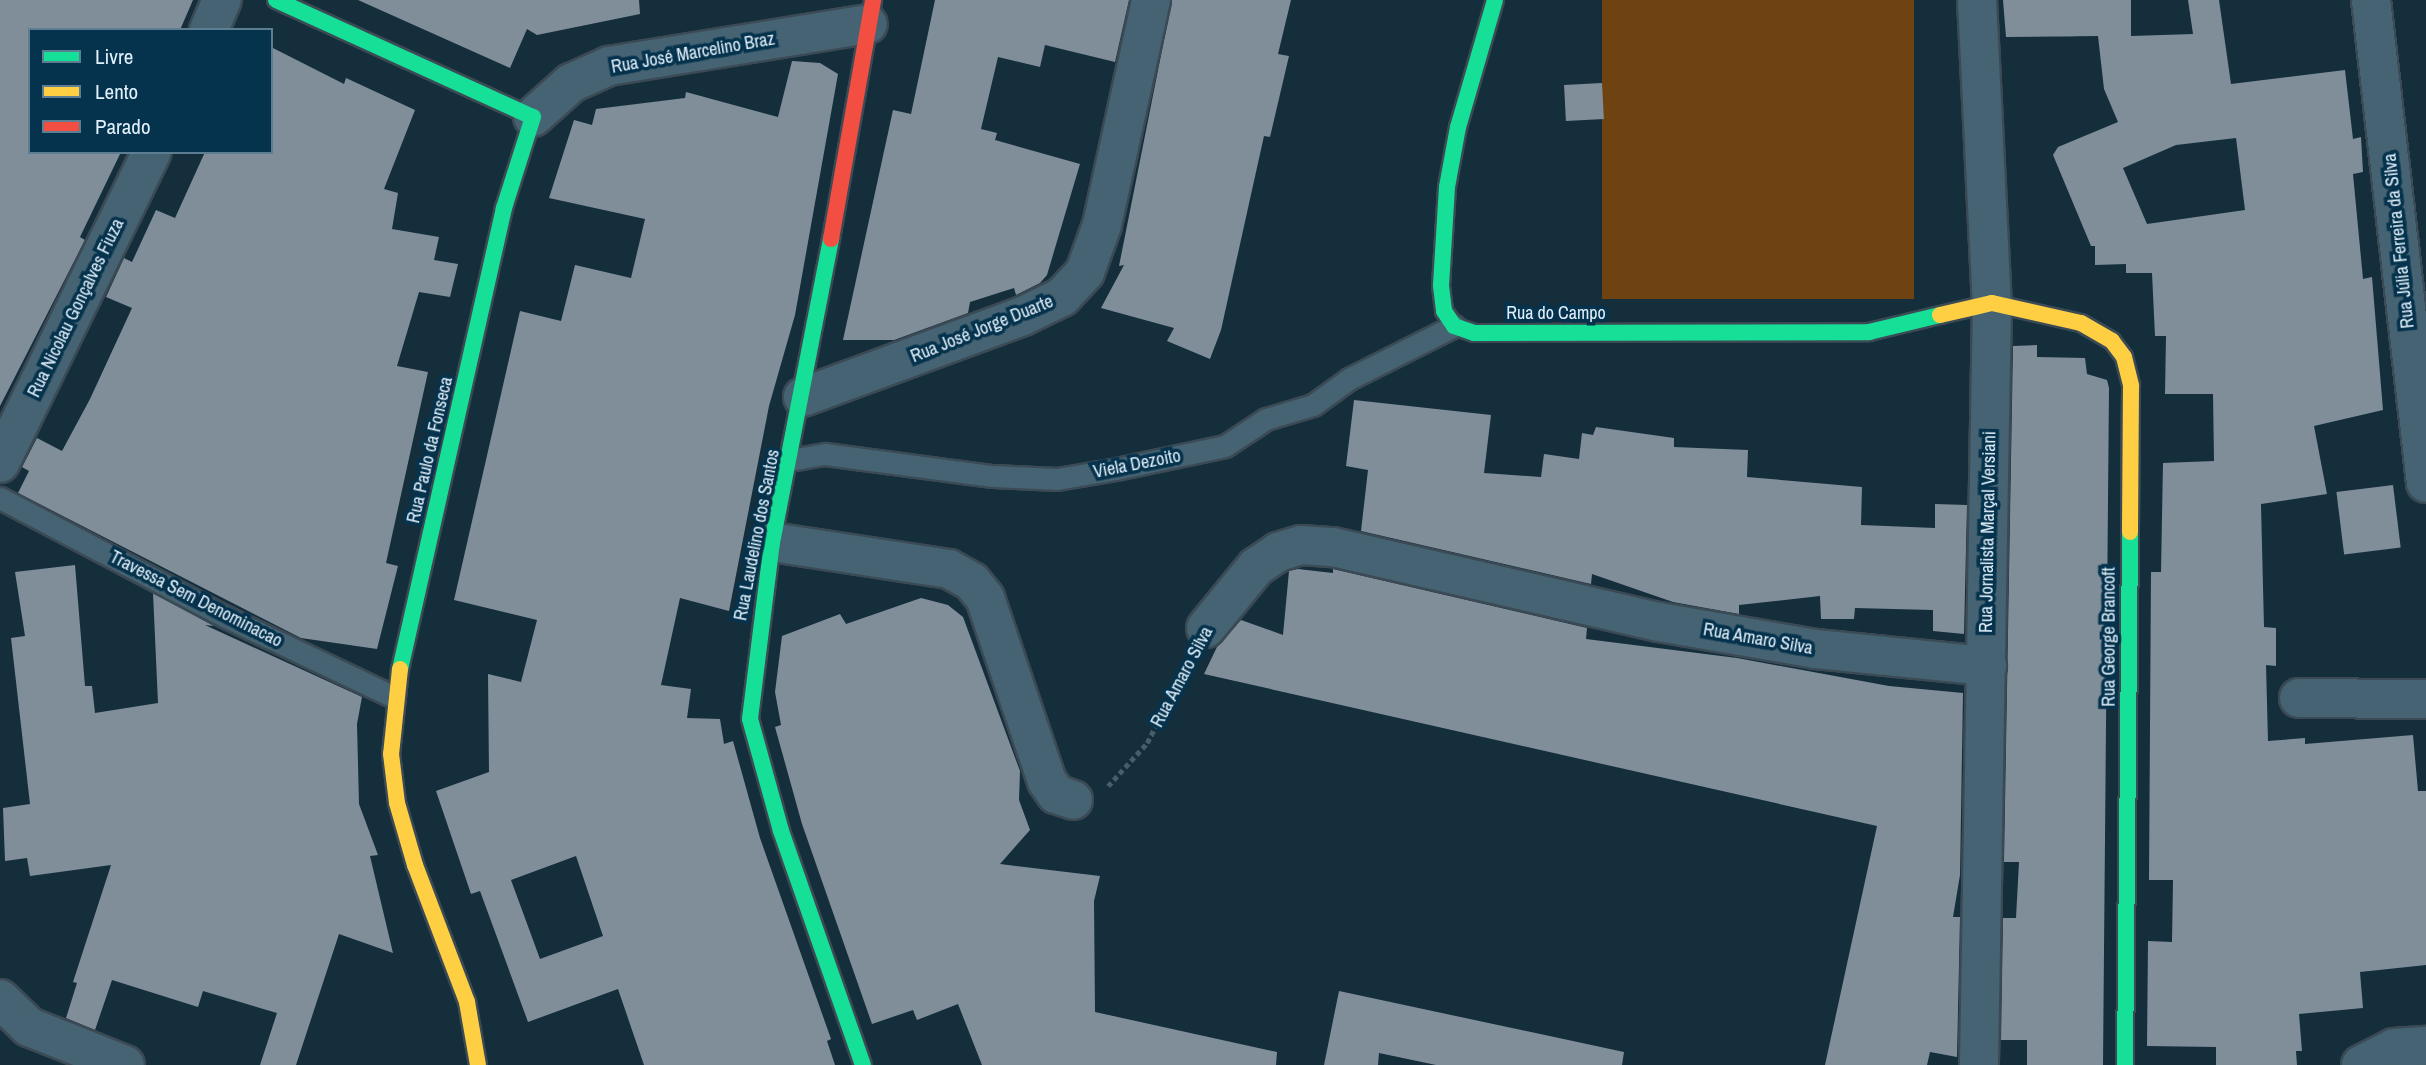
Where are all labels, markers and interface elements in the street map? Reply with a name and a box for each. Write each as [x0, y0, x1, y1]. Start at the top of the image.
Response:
legend [28, 28, 273, 154]
street label: Rua José Marcelino Braz [610, 28, 776, 78]
text: Livre [95, 42, 133, 71]
text: Lento [95, 77, 138, 106]
text: Parado [95, 112, 151, 141]
street label: Rua Júlia Ferreira da Silva [2379, 153, 2419, 329]
street label: Rua Nicolau Gonçalves Fiuza [23, 215, 129, 401]
street label: Rua José Jorge Duarte [908, 291, 1056, 367]
street label: Rua do Campo [1506, 302, 1606, 324]
street label: Rua Paulo da Fonseca [403, 375, 457, 525]
street label: Rua Jornalista Marçal Versiani [1975, 431, 2001, 633]
street label: Viela Dezoito [1092, 445, 1182, 483]
street label: Rua Laudelino dos Santos [730, 448, 784, 622]
street label: Travessa Sem Denominacao [106, 546, 286, 652]
street label: Rua George Brancoft [2098, 567, 2120, 707]
street label: Rua Amaro Silva [1701, 619, 1815, 659]
street label: Rua Amaro Silva [1146, 623, 1218, 731]

